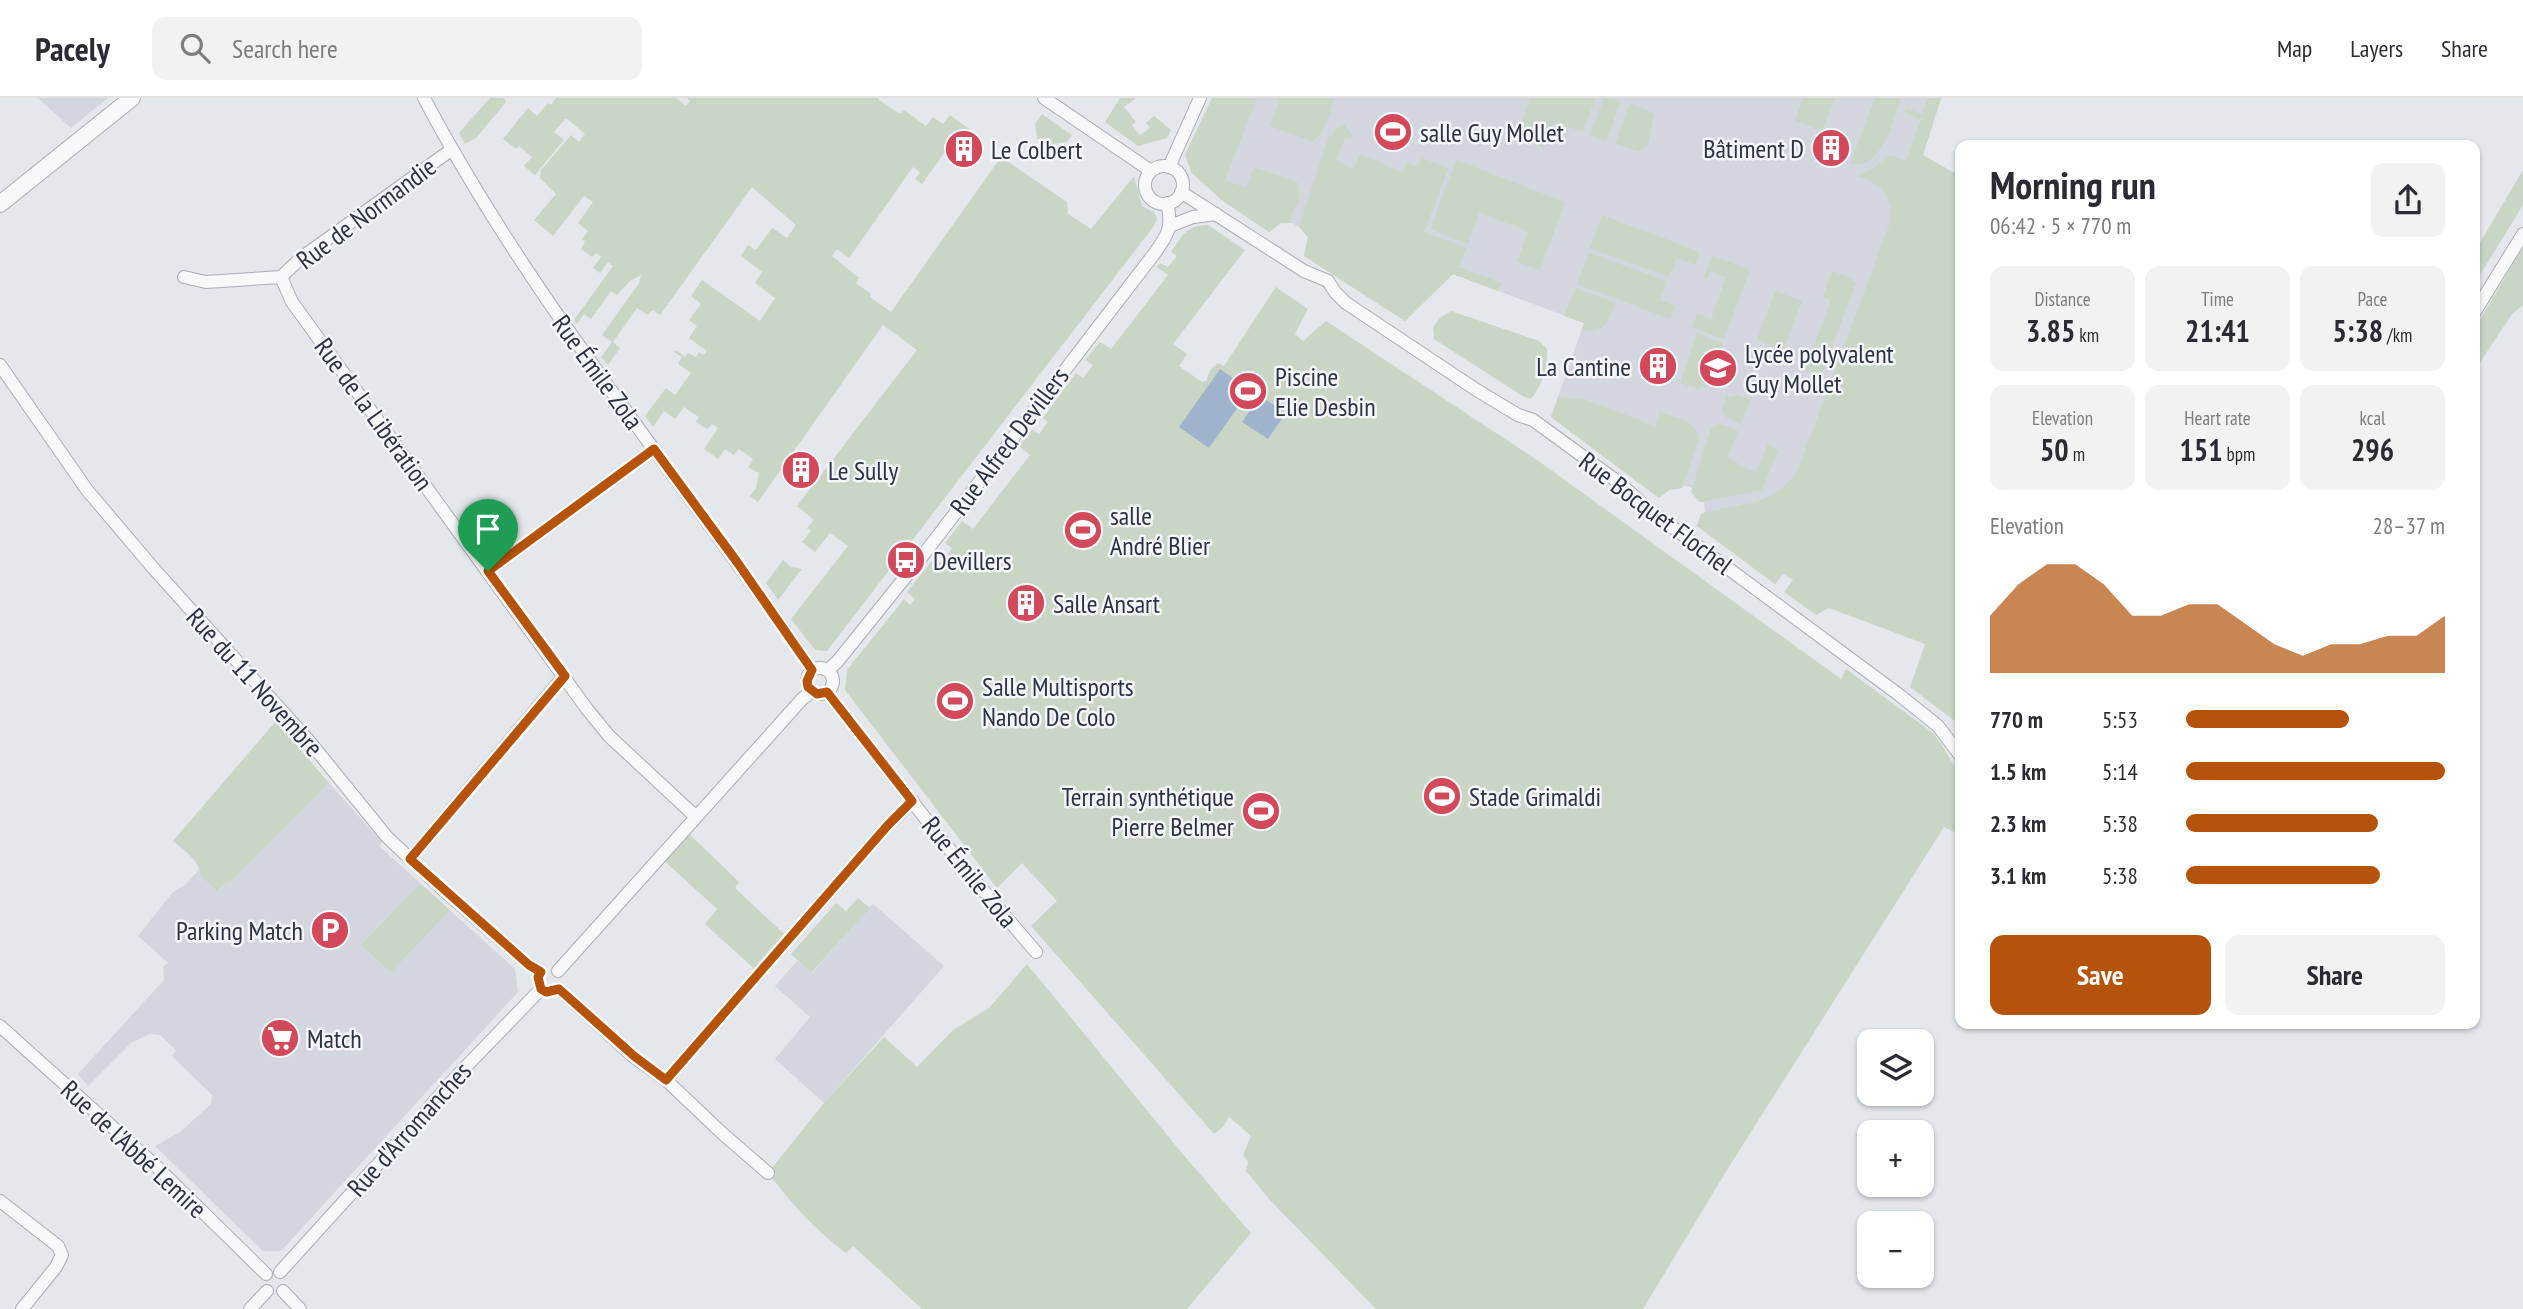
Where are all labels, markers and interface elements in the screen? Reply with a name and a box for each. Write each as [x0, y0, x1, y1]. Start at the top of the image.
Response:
search box [152, 17, 642, 80]
text: Pacely [35, 27, 110, 70]
icon: search [176, 29, 214, 67]
text: Search here [232, 32, 338, 65]
text: Map [2277, 33, 2312, 64]
text: Layers [2350, 33, 2403, 64]
text: Share [2441, 33, 2488, 64]
sports icon: salle Guy Mollet [1372, 111, 1414, 153]
place label: salle Guy Mollet [1420, 116, 1564, 149]
building icon: Bâtiment D [1810, 127, 1852, 169]
building icon: Le Colbert [943, 128, 985, 170]
place label: Bâtiment D [1703, 132, 1804, 165]
place label: Le Colbert [991, 133, 1082, 166]
street label: Rue de Normandie [290, 150, 442, 276]
text: Morning run [1990, 160, 2156, 209]
button: share [2371, 163, 2445, 237]
text: 06:42 · 5 × 770 m [1990, 211, 2131, 240]
text: Distance [2035, 287, 2090, 311]
text: Time [2201, 287, 2234, 311]
text: Pace [2358, 287, 2387, 311]
street label: Rue Émile Zola [545, 308, 651, 436]
text: 3.85 [2026, 311, 2075, 350]
text: 21:41 [2185, 311, 2250, 350]
text: 5:38 [2333, 311, 2383, 350]
text: km [2075, 323, 2099, 347]
text: /km [2383, 323, 2412, 347]
street label: Rue de la Libération [307, 331, 441, 497]
place label: Lycée polyvalent Guy Mollet [1745, 337, 1894, 400]
building icon: La Cantine [1637, 345, 1679, 387]
school or university icon: Lycée polyvalent Guy Mollet [1697, 347, 1739, 389]
place label: La Cantine [1536, 350, 1631, 383]
street label: Rue Alfred Devillers [942, 360, 1076, 522]
place label: Piscine Elie Desbin [1275, 360, 1376, 423]
sports icon: Piscine Elie Desbin [1227, 370, 1269, 412]
text: Elevation [2032, 406, 2093, 430]
text: Heart rate [2184, 406, 2251, 430]
text: kcal [2360, 406, 2385, 430]
text: 50 [2040, 430, 2069, 469]
text: 151 [2180, 430, 2223, 469]
text: 296 [2351, 430, 2394, 469]
text: m [2069, 442, 2085, 466]
text: bpm [2223, 442, 2255, 466]
street label: Rue Bocquet Flochel [1573, 445, 1739, 581]
building icon: Le Sully [780, 449, 822, 491]
place label: Le Sully [828, 454, 898, 487]
pin [458, 499, 518, 571]
place label: salle André Blier [1110, 499, 1210, 562]
sports icon: salle André Blier [1062, 509, 1104, 551]
icon: arrive [469, 510, 507, 548]
text: Elevation [1990, 511, 2064, 540]
text: 28–37 m [2373, 511, 2445, 540]
bus stop icon: Devillers [885, 539, 927, 581]
place label: Devillers [933, 544, 1011, 577]
building icon: Salle Ansart [1005, 582, 1047, 624]
place label: Salle Ansart [1053, 587, 1160, 620]
street label: Rue du 11 Novembre [180, 601, 330, 763]
place label: Salle Multisports Nando De Colo [982, 670, 1134, 733]
sports icon: Salle Multisports Nando De Colo [934, 680, 976, 722]
text: 770 m [1990, 705, 2043, 734]
text: 5:53 [2102, 705, 2138, 734]
text: 1.5 km [1990, 757, 2046, 786]
text: 5:14 [2102, 757, 2138, 786]
sports icon: Stade Grimaldi [1421, 775, 1463, 817]
place label: Terrain synthétique Pierre Belmer [1062, 780, 1234, 843]
place label: Stade Grimaldi [1469, 780, 1601, 813]
sports icon: Terrain synthétique Pierre Belmer [1240, 790, 1282, 832]
text: 2.3 km [1990, 809, 2046, 838]
text: 5:38 [2102, 809, 2138, 838]
street label: Rue Émile Zola [915, 810, 1025, 934]
text: 3.1 km [1990, 861, 2046, 890]
text: 5:38 [2102, 861, 2138, 890]
parking icon: Parking Match [309, 909, 351, 951]
place label: Parking Match [176, 914, 303, 947]
button: Save [1990, 935, 2211, 1015]
button: Share [2225, 935, 2445, 1015]
supermarket icon: Match [259, 1017, 301, 1059]
place label: Match [307, 1022, 362, 1055]
map controls [1857, 1029, 1934, 1288]
button: layers [1857, 1029, 1934, 1106]
street label: Rue d'Arromanches [340, 1055, 478, 1203]
street label: Rue de l'Abbé Lemire [54, 1073, 214, 1225]
button: + [1857, 1120, 1934, 1197]
button: − [1857, 1211, 1934, 1288]

